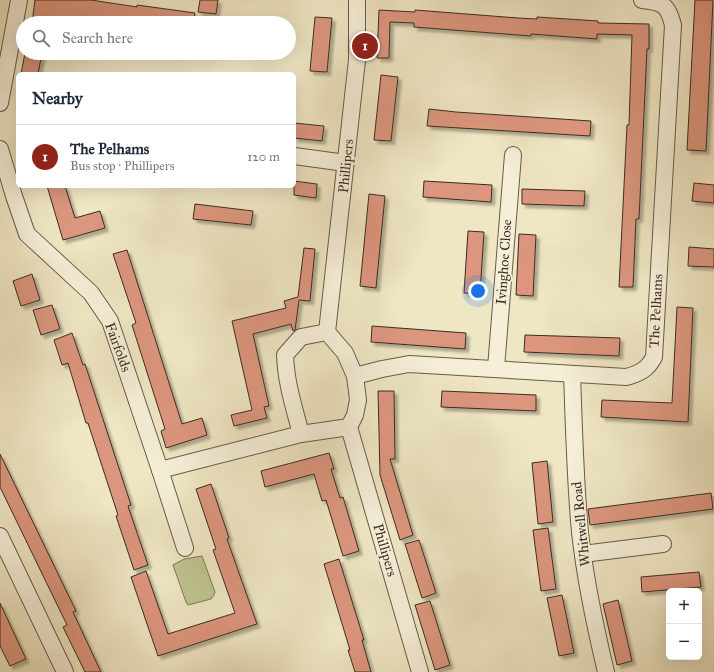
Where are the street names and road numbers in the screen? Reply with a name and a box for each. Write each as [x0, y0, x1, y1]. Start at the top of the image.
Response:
street label: Phillipers [335, 138, 357, 194]
street label: Ivinghoe Close [493, 219, 515, 305]
street label: The Pelhams [646, 274, 666, 348]
street label: Fairfolds [101, 320, 135, 374]
street label: Whitwell Road [568, 481, 594, 567]
street label: Phillipers [369, 522, 401, 578]

